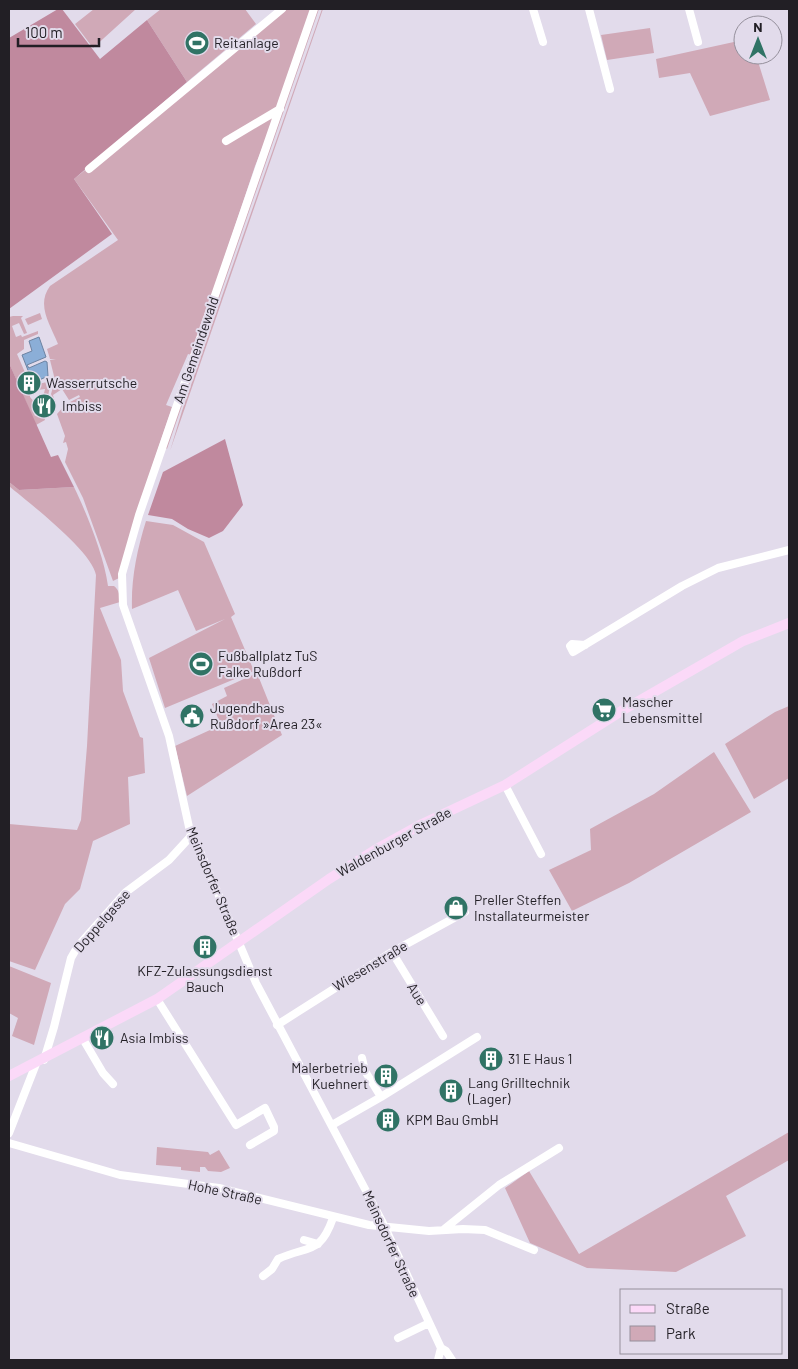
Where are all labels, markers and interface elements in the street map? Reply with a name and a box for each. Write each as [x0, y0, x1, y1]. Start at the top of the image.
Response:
scale bar [18, 15, 99, 47]
north arrow [733, 15, 783, 65]
text: N [753, 18, 763, 35]
text: 100 m [25, 23, 63, 41]
sports icon: Reitanlage [184, 30, 210, 56]
place label: Reitanlage [214, 34, 279, 51]
street label: Am Gemeindewald [169, 294, 222, 405]
building icon: Wasserrutsche [16, 370, 42, 396]
place label: Wasserrutsche [46, 374, 137, 391]
restaurant icon: Imbiss [31, 393, 57, 419]
place label: Imbiss [62, 397, 102, 414]
place label: Fußballplatz TuS Falke Rußdorf [218, 647, 318, 680]
sports icon: Fußballplatz TuS Falke Rußdorf [188, 651, 214, 677]
place label: Mascher Lebensmittel [622, 693, 703, 726]
supermarket icon: Mascher Lebensmittel [591, 697, 617, 723]
place label: Jugendhaus Rußdorf »Area 23« [210, 699, 323, 732]
public building icon: Jugendhaus Rußdorf »Area 23« [179, 703, 205, 729]
street label: Waldenburger Straße [334, 803, 454, 880]
street label: Meinsdorfer Straße [183, 824, 244, 938]
street label: Doppelgasse [70, 886, 134, 956]
place label: Preller Steffen Installateurmeister [474, 891, 589, 924]
shop icon: Preller Steffen Installateurmeister [443, 895, 469, 921]
building icon: KFZ-Zulassungsdienst Bauch [192, 934, 218, 960]
street label: Wiesenstraße [329, 937, 410, 995]
place label: KFZ-Zulassungsdienst Bauch [137, 962, 273, 995]
street label: Aue [404, 979, 431, 1008]
restaurant icon: Asia Imbiss [89, 1025, 115, 1051]
place label: Asia Imbiss [120, 1029, 189, 1046]
building icon: 31 E Haus 1 [478, 1046, 504, 1072]
place label: 31 E Haus 1 [508, 1050, 572, 1067]
place label: Malerbetrieb Kuehnert [291, 1059, 368, 1092]
building icon: Malerbetrieb Kuehnert [373, 1063, 399, 1089]
place label: Lang Grilltechnik (Lager) [467, 1074, 570, 1107]
building icon: Lang Grilltechnik (Lager) [438, 1078, 464, 1104]
building icon: KPM Bau GmbH [375, 1107, 401, 1133]
place label: KPM Bau GmbH [406, 1111, 499, 1128]
street label: Hohe Straße [187, 1175, 264, 1208]
street label: Meinsdorfer Straße [359, 1187, 424, 1300]
legend [620, 1289, 783, 1354]
text: Straße [666, 1299, 710, 1317]
text: Park [666, 1324, 696, 1342]

